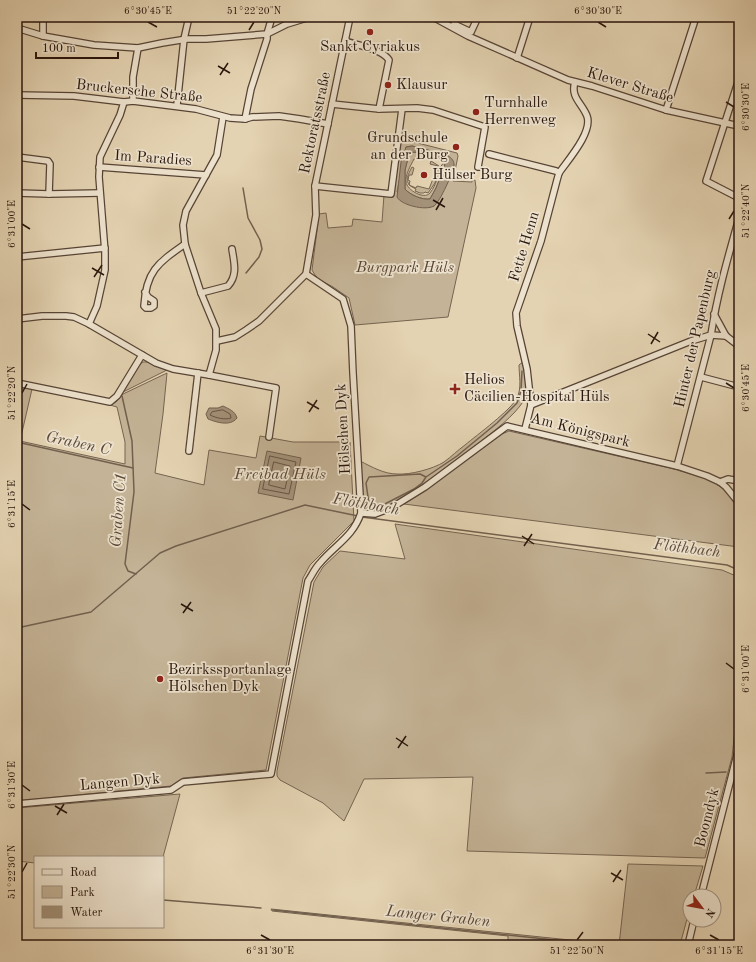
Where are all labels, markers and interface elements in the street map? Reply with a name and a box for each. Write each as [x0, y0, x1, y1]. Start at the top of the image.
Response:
text: 6°30'45"E [124, 6, 172, 16]
text: 51°22'20"N [227, 6, 282, 16]
text: 6°30'30"E [574, 6, 622, 16]
marker: Sankt Cyriakus [365, 27, 375, 37]
scale bar [36, 34, 118, 60]
place label: Sankt Cyriakus [320, 40, 420, 55]
text: 100 m [42, 43, 76, 55]
street label: Klever Straße [585, 66, 675, 106]
street label: Rektoratsstraße [298, 71, 334, 175]
street label: Bruckersche Straße [75, 78, 203, 106]
place label: Klausur [396, 78, 447, 93]
marker: Klausur [383, 80, 393, 90]
text: 6°30'30"E [741, 83, 751, 131]
place label: Turnhalle Herrenweg [484, 96, 556, 128]
marker: Turnhalle Herrenweg [471, 107, 481, 117]
place label: Grundschule an der Burg [367, 131, 448, 163]
marker: Grundschule an der Burg [451, 142, 461, 152]
street label: Im Paradies [114, 149, 192, 169]
place label: Hülser Burg [432, 168, 512, 183]
marker: Hülser Burg [419, 170, 429, 180]
text: 51°22'40"N [741, 183, 751, 238]
text: 6°31'00"E [7, 200, 17, 248]
street label: Fette Henn [507, 210, 543, 284]
park label: Burgpark Hüls [355, 261, 454, 276]
street label: Hinter der Papenburg [673, 269, 719, 409]
text: 6°30'45"E [741, 364, 751, 412]
text: 51°22'20"N [7, 365, 17, 420]
place label: Helios Cäcilien-Hospital Hüls [464, 373, 610, 405]
street label: Hölschen Dyk [334, 383, 354, 475]
marker: Helios Cäcilien-Hospital Hüls [449, 383, 461, 395]
street label: Am Königspark [529, 411, 632, 451]
water label: Graben C [44, 429, 113, 459]
water label: Freibad Hüls [233, 467, 326, 483]
water label: Graben C1 [108, 472, 130, 548]
text: 6°31'15"E [7, 480, 17, 528]
water label: Flöthbach [330, 491, 401, 519]
water label: Flöthbach [652, 537, 721, 561]
text: 6°31'00"E [741, 645, 751, 693]
place label: Bezirkssportanlage Hölschen Dyk [168, 663, 292, 695]
marker: Bezirkssportanlage Hölschen Dyk [155, 674, 165, 684]
text: 6°31'30"E [7, 761, 17, 809]
street label: Langen Dyk [79, 772, 161, 794]
street label: Boomdyk [693, 787, 723, 849]
text: 51°22'30"N [7, 844, 17, 899]
legend [34, 856, 164, 928]
text: Road [70, 867, 97, 879]
text: Park [70, 887, 95, 899]
north arrow [682, 888, 722, 928]
water label: Langer Graben [384, 903, 491, 930]
text: N [702, 906, 716, 919]
text: Water [70, 907, 103, 919]
text: 6°31'30"E [246, 946, 294, 956]
text: 51°22'50"N [550, 946, 605, 956]
text: 6°31'15"E [695, 946, 743, 956]

